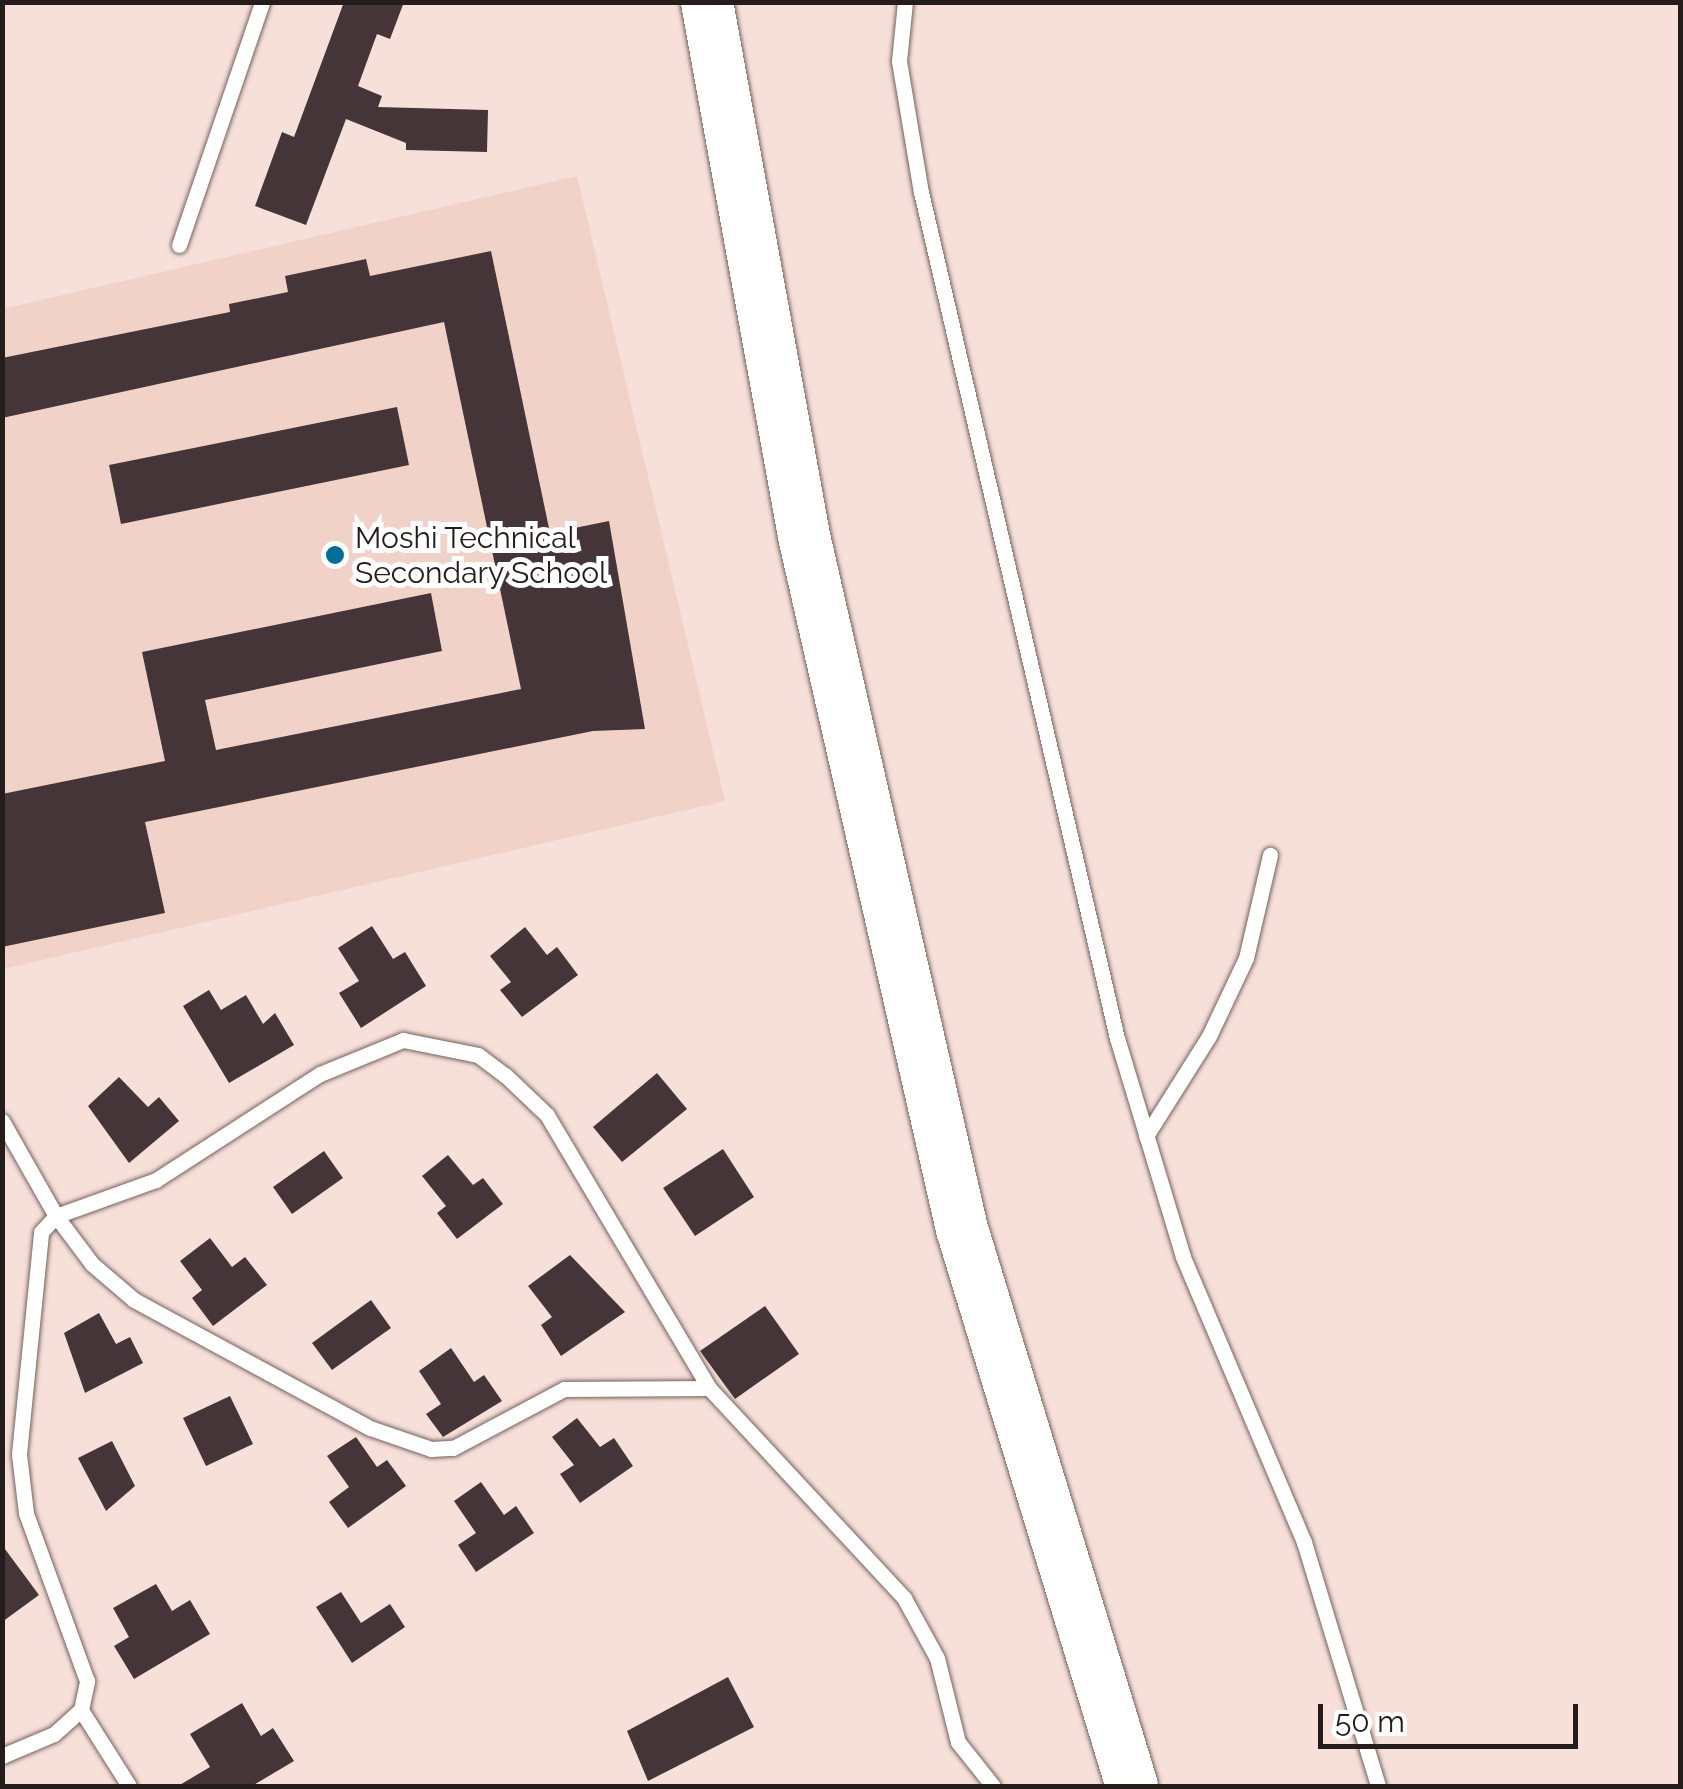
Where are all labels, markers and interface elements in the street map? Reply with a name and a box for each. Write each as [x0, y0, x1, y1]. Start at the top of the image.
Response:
place label: Moshi Technical Secondary School [355, 520, 608, 590]
marker: Moshi Technical Secondary School [324, 544, 346, 566]
scale bar [1323, 1684, 1583, 1746]
text: 50 m [1335, 1704, 1405, 1739]

